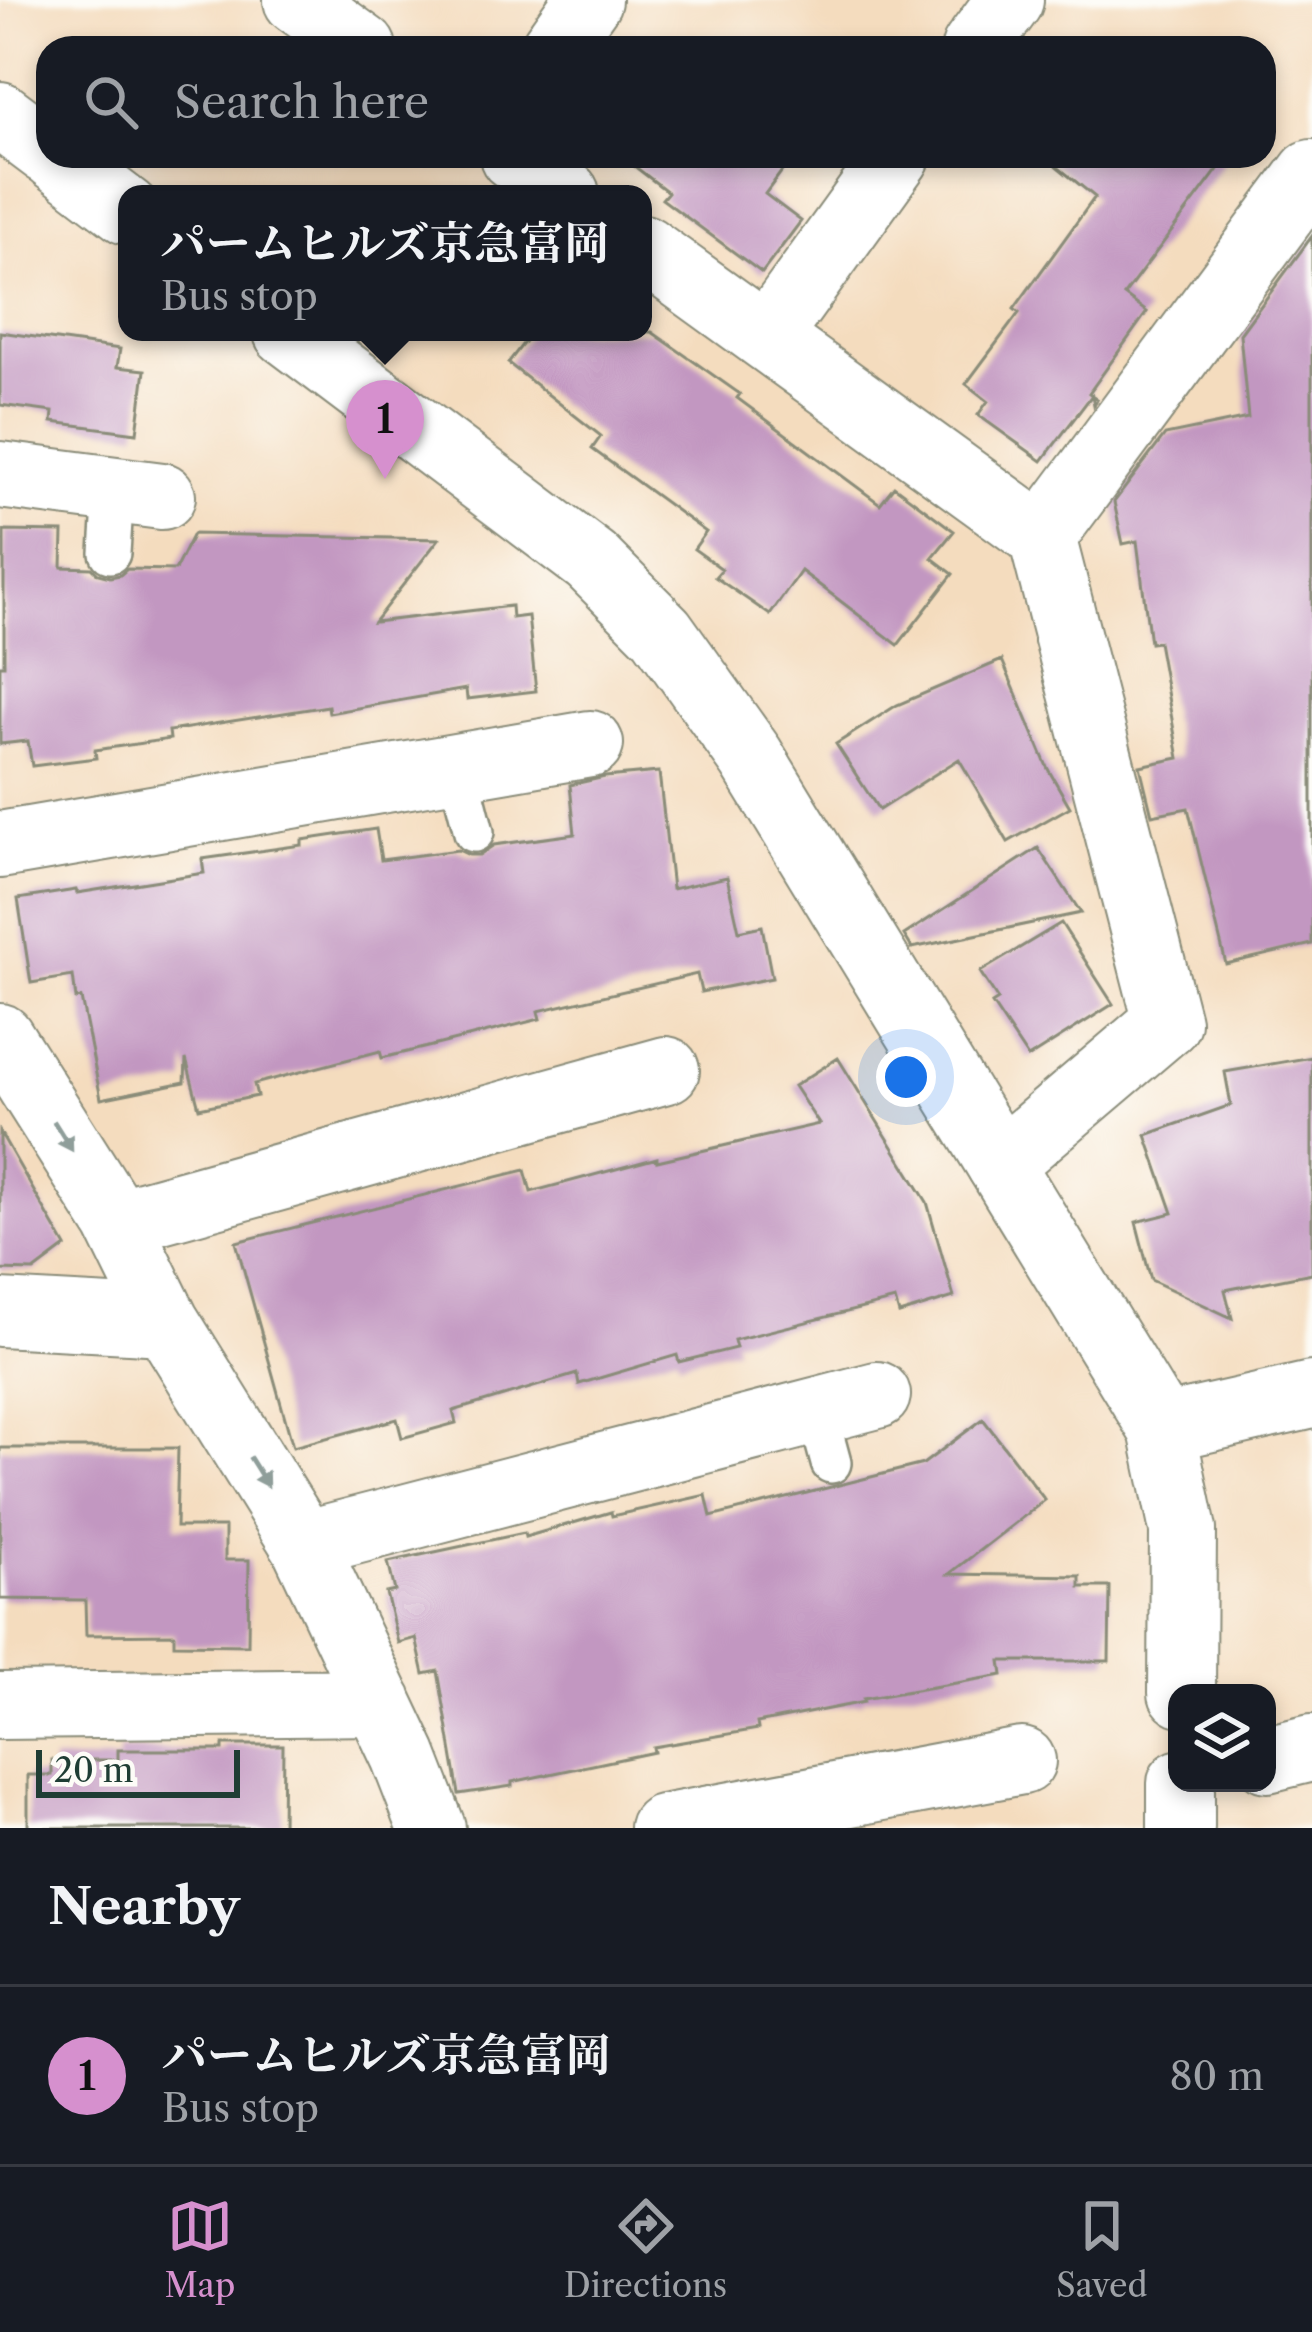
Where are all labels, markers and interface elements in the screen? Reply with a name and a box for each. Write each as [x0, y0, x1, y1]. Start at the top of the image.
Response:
search box [36, 36, 1276, 168]
icon: search [78, 69, 144, 135]
text: Search here [174, 74, 429, 130]
popup [118, 185, 652, 341]
text: パームヒルズ京急富岡 [161, 215, 609, 271]
text: Bus stop [161, 272, 318, 320]
pin: 1 [346, 380, 424, 479]
your location [876, 1047, 936, 1107]
one-way arrow [51, 1120, 73, 1152]
one-way arrow [247, 1456, 269, 1489]
map controls [1168, 1684, 1276, 1792]
button: layers [1168, 1684, 1276, 1792]
scale bar [36, 1744, 240, 1797]
text: 20 m [54, 1750, 133, 1791]
text: Nearby [48, 1875, 240, 1937]
text: パームヒルズ京急富岡 [162, 2027, 611, 2083]
text: 1 [78, 2052, 96, 2100]
text: 80 m [1169, 2052, 1264, 2100]
text: Bus stop [162, 2084, 319, 2132]
tab: Map [164, 2193, 235, 2306]
tab: Directions [564, 2193, 727, 2306]
tab: Saved [1056, 2193, 1148, 2306]

